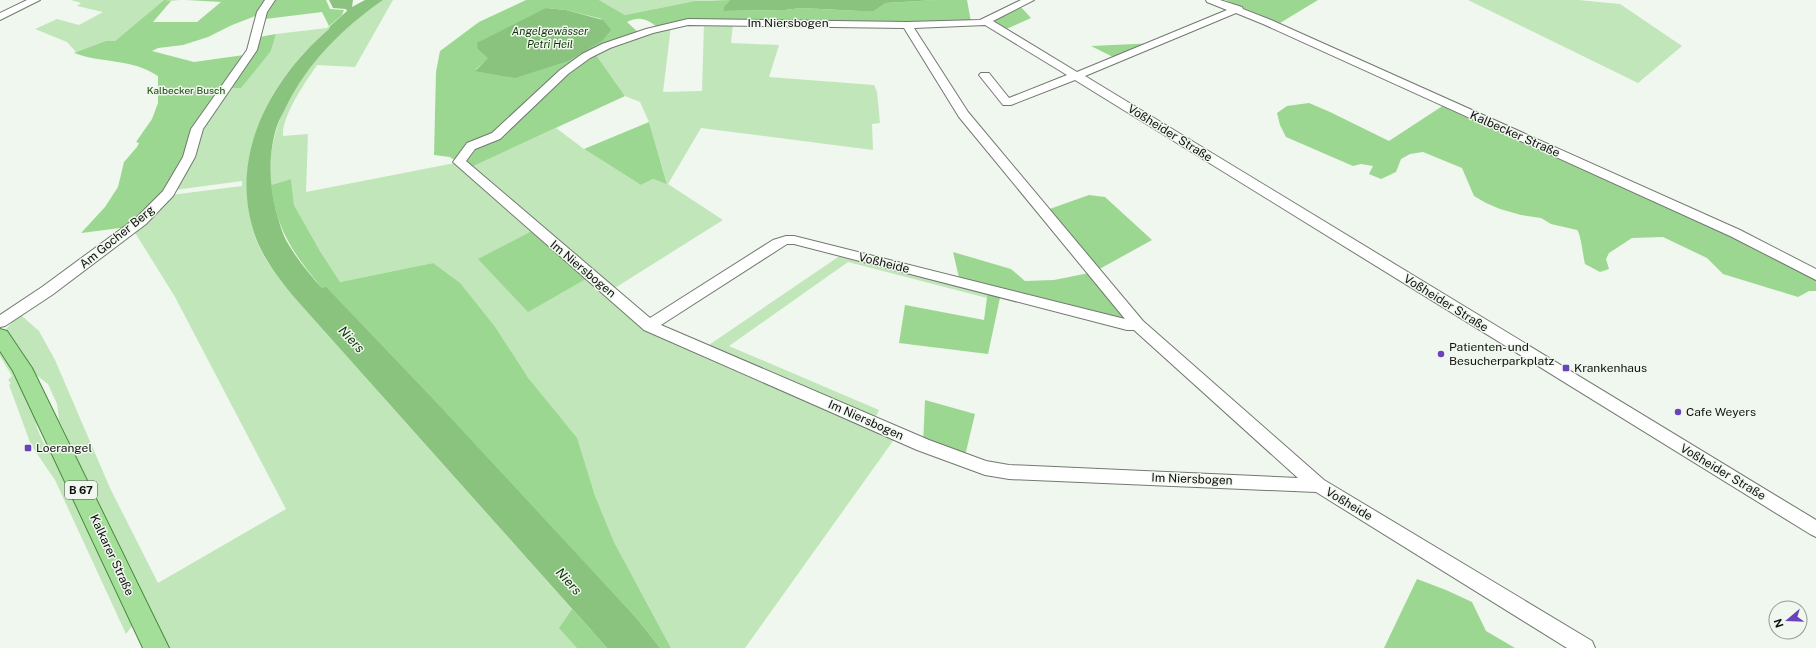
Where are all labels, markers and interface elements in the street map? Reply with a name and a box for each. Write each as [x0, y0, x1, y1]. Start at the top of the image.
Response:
street label: Im Niersbogen [747, 16, 829, 30]
water label: Angelgewässer Petri Heil [512, 25, 589, 50]
park label: Kalbecker Busch [147, 84, 225, 96]
street label: Voßheider Straße [1125, 101, 1215, 165]
street label: Kalbecker Straße [1468, 108, 1562, 160]
street label: Am Gocher Berg [77, 203, 157, 271]
street label: Im Niersbogen [547, 238, 619, 300]
street label: Voßheide [857, 250, 911, 276]
street label: Voßheider Straße [1401, 271, 1491, 335]
water label: Niers [336, 323, 368, 356]
place label: Patienten- und Besucherparkplatz [1449, 340, 1555, 368]
marker: Patienten- und Besucherparkplatz [1436, 349, 1446, 359]
place label: Krankenhaus [1574, 361, 1647, 375]
marker: Krankenhaus [1561, 363, 1571, 373]
street label: Im Niersbogen [826, 397, 906, 443]
place label: Cafe Weyers [1686, 405, 1756, 419]
marker: Cafe Weyers [1673, 407, 1683, 417]
place label: Loerangel [36, 441, 92, 455]
street label: Voßheider Straße [1678, 441, 1768, 503]
marker: Loerangel [23, 443, 33, 453]
street label: Im Niersbogen [1151, 471, 1233, 487]
road number: B 67 [65, 481, 97, 499]
street label: Voßheide [1323, 485, 1375, 524]
street label: Kalkarer Straße [87, 512, 137, 598]
water label: Niers [553, 565, 585, 598]
north arrow [1768, 600, 1808, 640]
text: N [1771, 617, 1786, 629]

